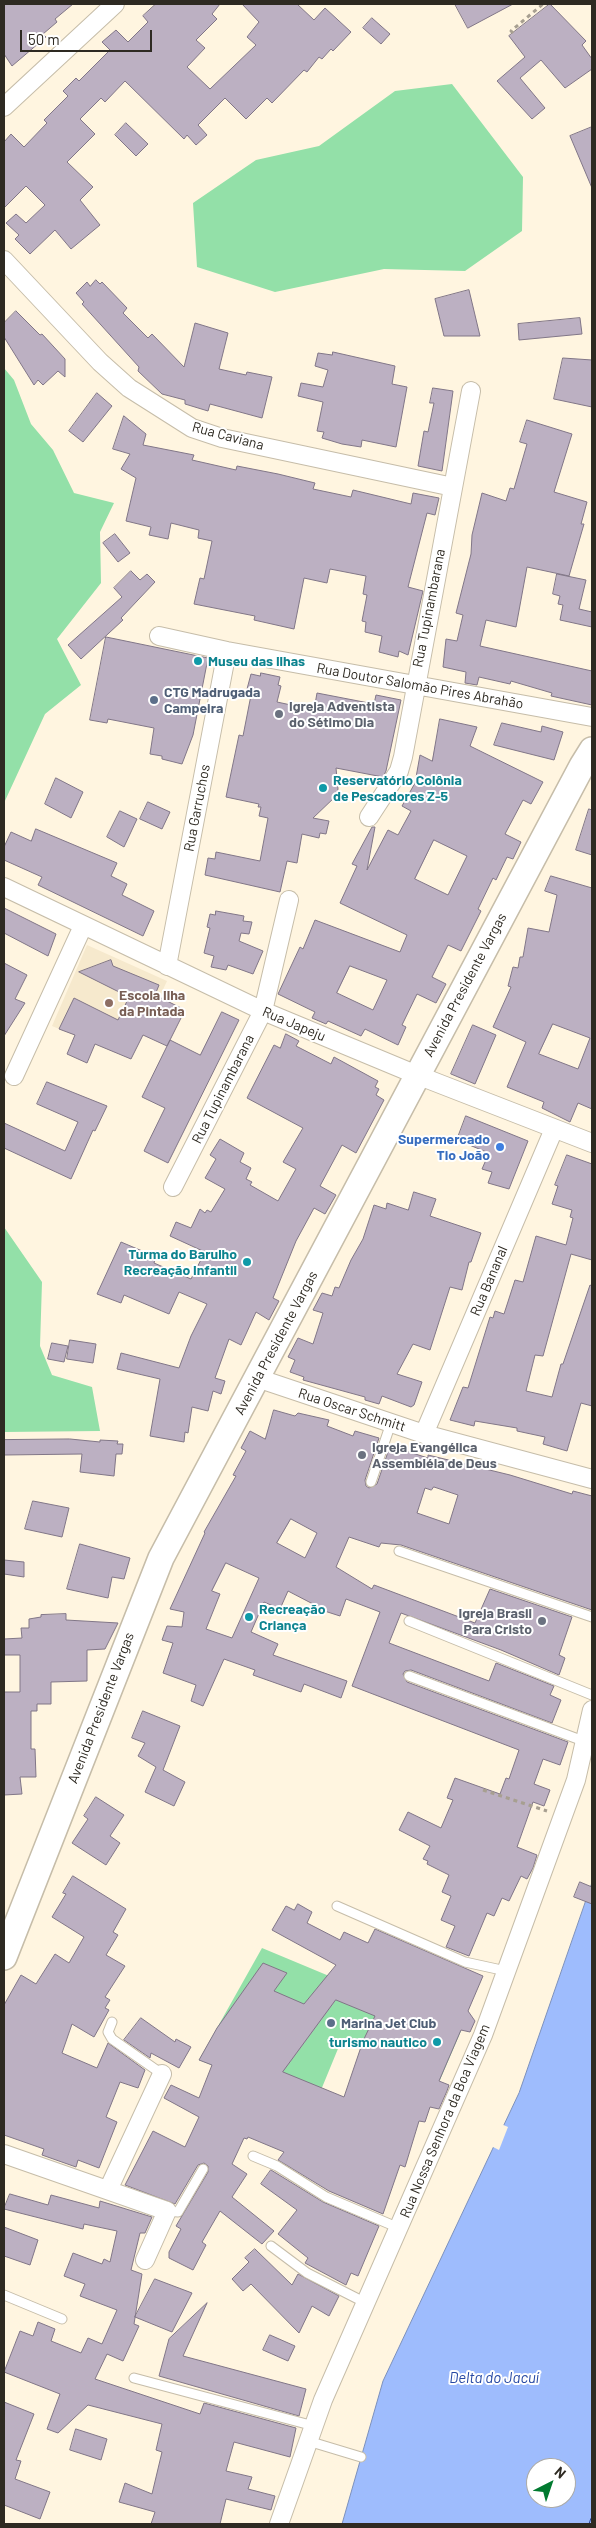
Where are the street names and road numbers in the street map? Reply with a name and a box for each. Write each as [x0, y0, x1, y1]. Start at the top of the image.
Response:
street label: Rua Caviana [190, 418, 266, 454]
street label: Rua Tupinambarana [409, 547, 449, 669]
street label: Rua Doutor Salomão Pires Abrahão [315, 660, 525, 712]
street label: Rua Garruchos [180, 763, 214, 853]
street label: Avenida Presidente Vargas [420, 910, 510, 1060]
street label: Rua Japeju [260, 1003, 328, 1045]
street label: Rua Tupinambarana [188, 1032, 258, 1146]
street label: Rua Bananal [467, 1243, 511, 1319]
street label: Avenida Presidente Vargas [231, 1268, 321, 1418]
street label: Rua Oscar Schmitt [296, 1385, 408, 1435]
street label: Avenida Presidente Vargas [64, 1630, 138, 1786]
street label: Rua Nossa Senhora da Boa Viagem [396, 2021, 494, 2221]

